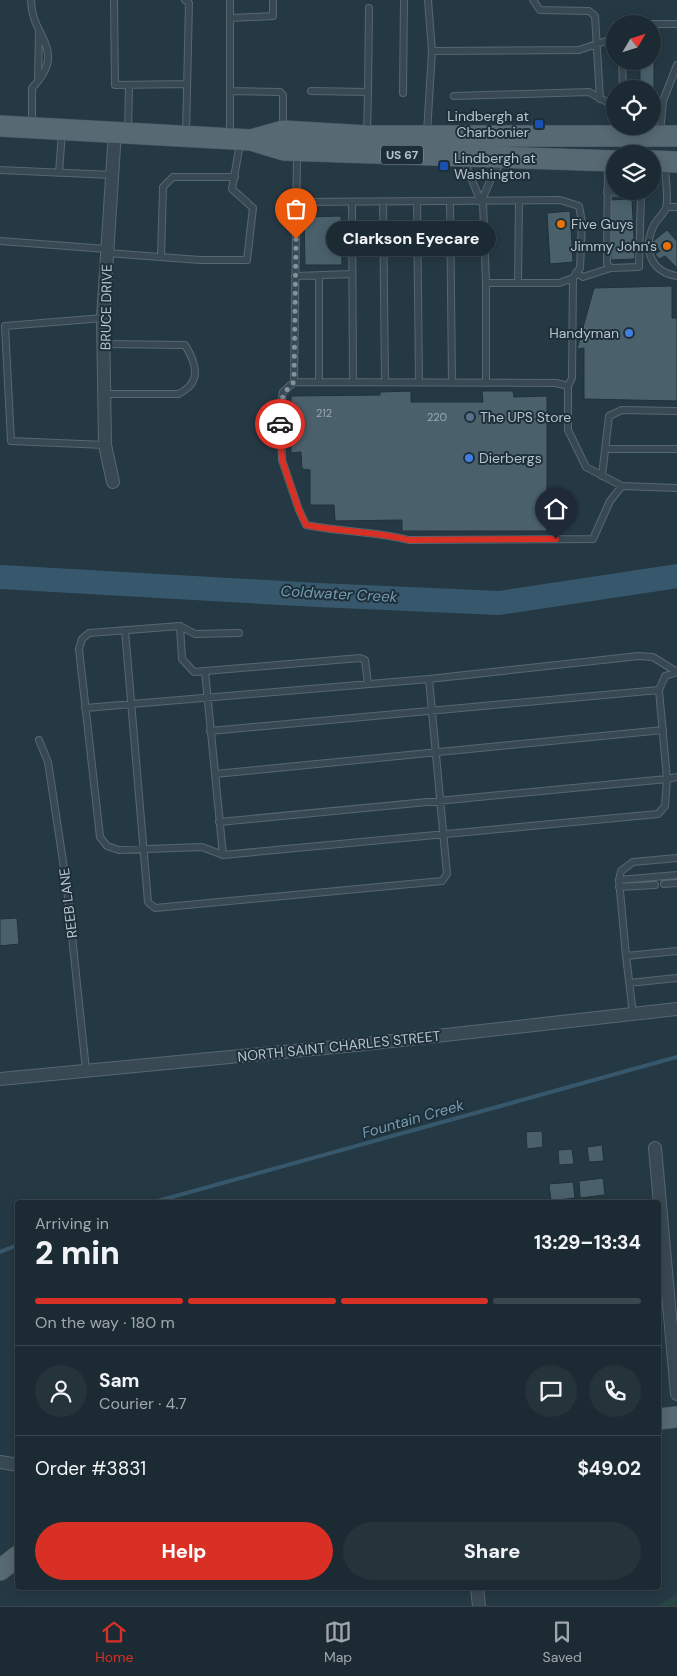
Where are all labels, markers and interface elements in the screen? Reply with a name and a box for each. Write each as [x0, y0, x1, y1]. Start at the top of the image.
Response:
north arrow [606, 15, 661, 70]
map controls [606, 15, 661, 200]
button: locate [606, 80, 661, 135]
place label: Lindbergh at Charbonier [447, 107, 529, 141]
marker: Lindbergh at Charbonier [533, 118, 545, 130]
button: layers [606, 145, 661, 200]
road number: US 67 [381, 146, 423, 164]
place label: Lindbergh at Washington [454, 149, 536, 183]
marker: Lindbergh at Washington [438, 160, 450, 172]
pin [275, 188, 317, 239]
icon: bag [282, 195, 310, 223]
place label: Five Guys [571, 215, 634, 233]
marker: Five Guys [555, 218, 567, 230]
callout: Clarkson Eyecare [326, 222, 496, 256]
text: Clarkson Eyecare [343, 228, 479, 249]
place label: Jimmy John's [570, 237, 657, 255]
marker: Jimmy John's [661, 240, 673, 252]
street label: BRUCE DRIVE [96, 264, 116, 350]
place label: Handyman [549, 324, 619, 342]
marker: Handyman [623, 327, 635, 339]
courier [255, 399, 305, 449]
house number: 212 [316, 406, 332, 420]
place label: The UPS Store [480, 408, 571, 426]
icon: car [266, 410, 294, 438]
house number: 220 [427, 410, 447, 424]
marker: The UPS Store [464, 411, 476, 423]
place label: Dierbergs [479, 449, 542, 467]
marker: Dierbergs [463, 452, 475, 464]
pin [535, 488, 577, 539]
icon: home [542, 495, 570, 523]
water label: Coldwater Creek [280, 581, 398, 607]
street label: REEB LANE [55, 867, 81, 939]
street label: NORTH SAINT CHARLES STREET [237, 1026, 441, 1066]
water label: Fountain Creek [360, 1095, 467, 1143]
text: Arriving in [35, 1213, 109, 1234]
text: 13:29–13:34 [534, 1230, 641, 1255]
text: 2 min [35, 1232, 120, 1274]
text: On the way · 180 m [35, 1312, 175, 1333]
button: person [35, 1365, 87, 1417]
button: chat [525, 1365, 577, 1417]
button: phone [589, 1365, 641, 1417]
text: Sam [99, 1368, 140, 1393]
text: Courier · 4.7 [99, 1393, 187, 1414]
text: Order #3831 [35, 1456, 146, 1481]
text: $49.02 [577, 1456, 641, 1481]
button: Help [35, 1522, 333, 1580]
button: Share [343, 1522, 641, 1580]
tab: Home [95, 1618, 133, 1666]
tab: Map [324, 1618, 352, 1666]
tab: Saved [543, 1618, 582, 1666]

